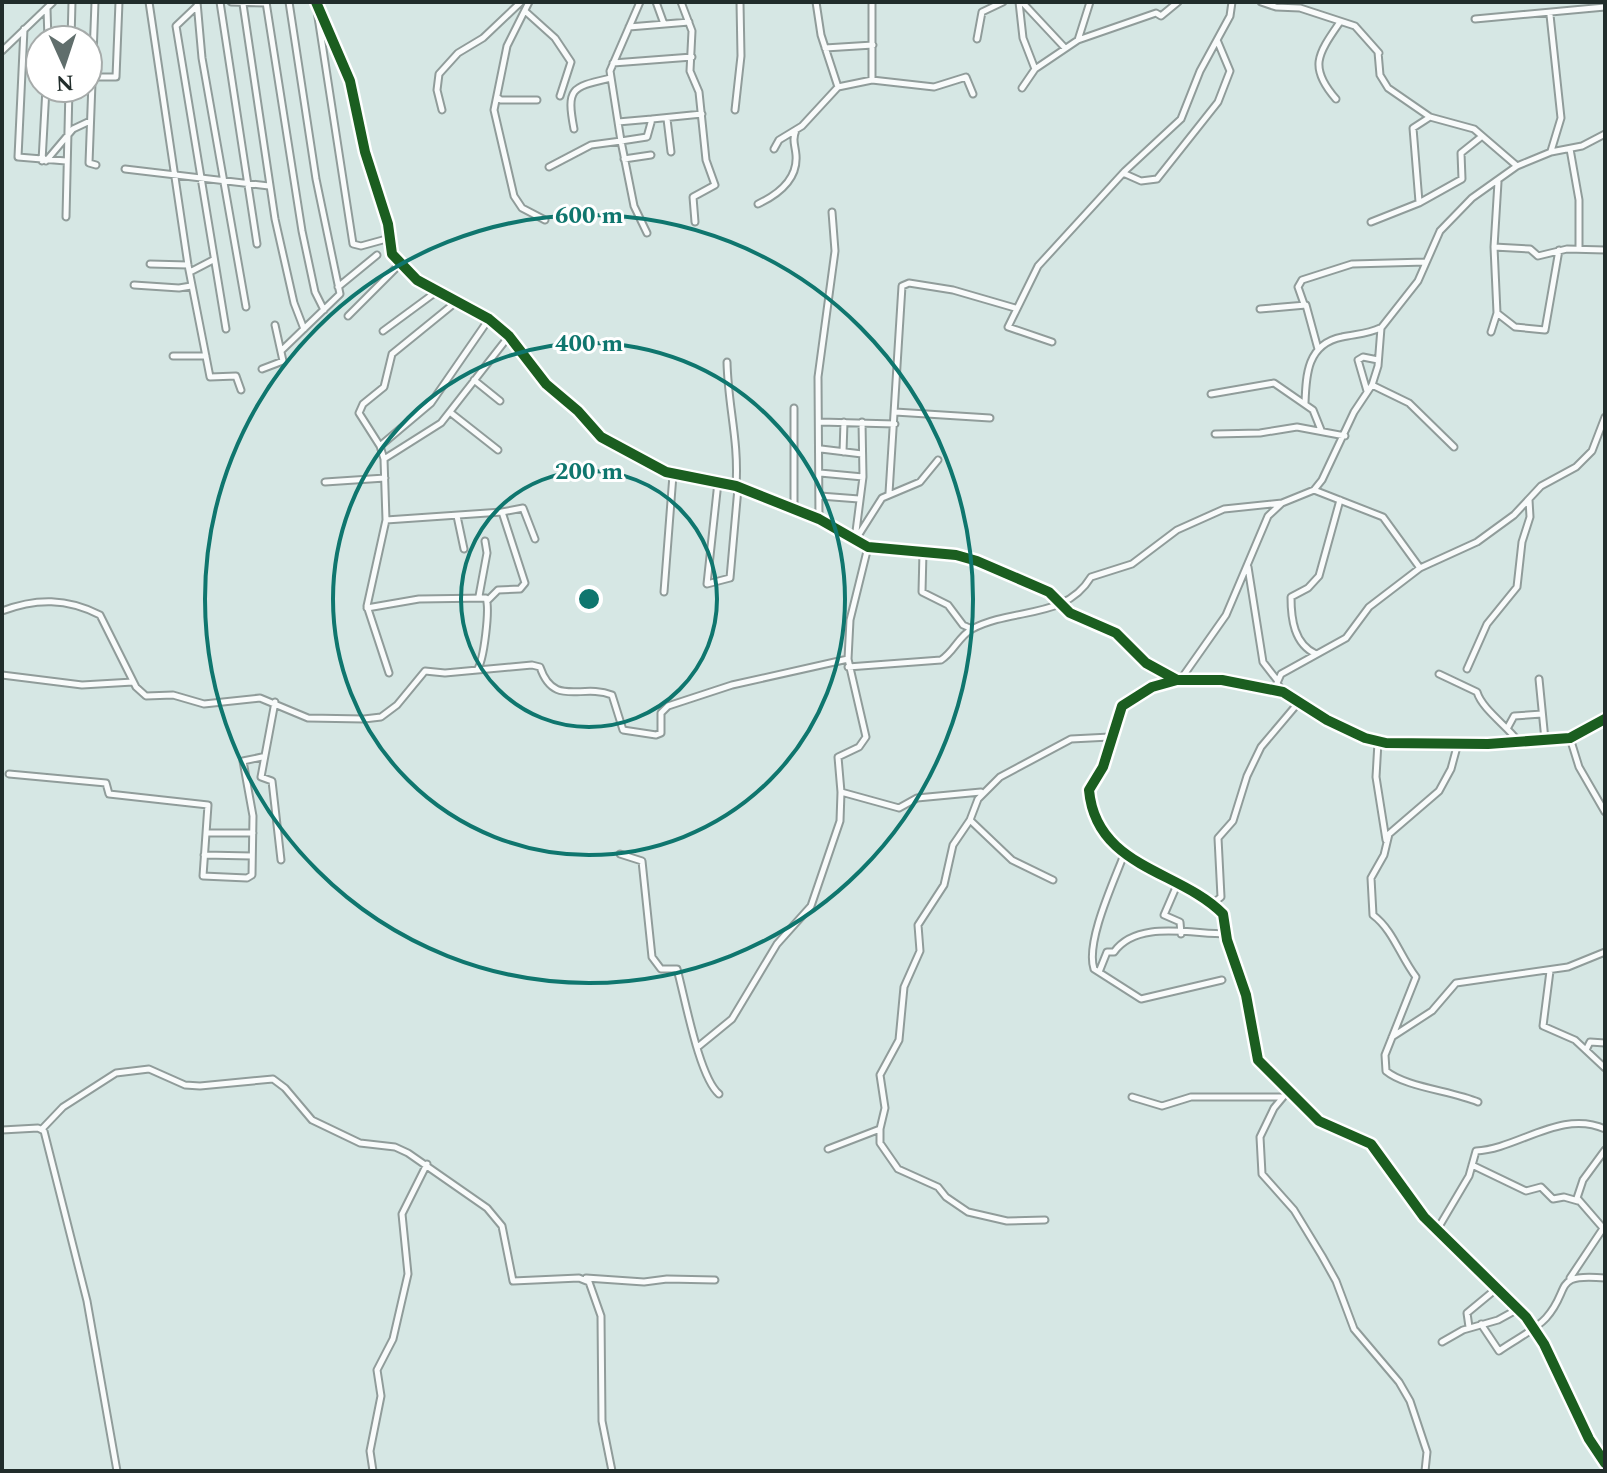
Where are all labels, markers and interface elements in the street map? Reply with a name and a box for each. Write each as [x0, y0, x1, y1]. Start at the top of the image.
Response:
north arrow [24, 24, 104, 104]
text: N [55, 66, 75, 99]
text: 600 m [555, 198, 623, 234]
text: 400 m [555, 326, 623, 362]
text: 200 m [555, 454, 623, 490]
centre of rings [575, 585, 603, 613]

